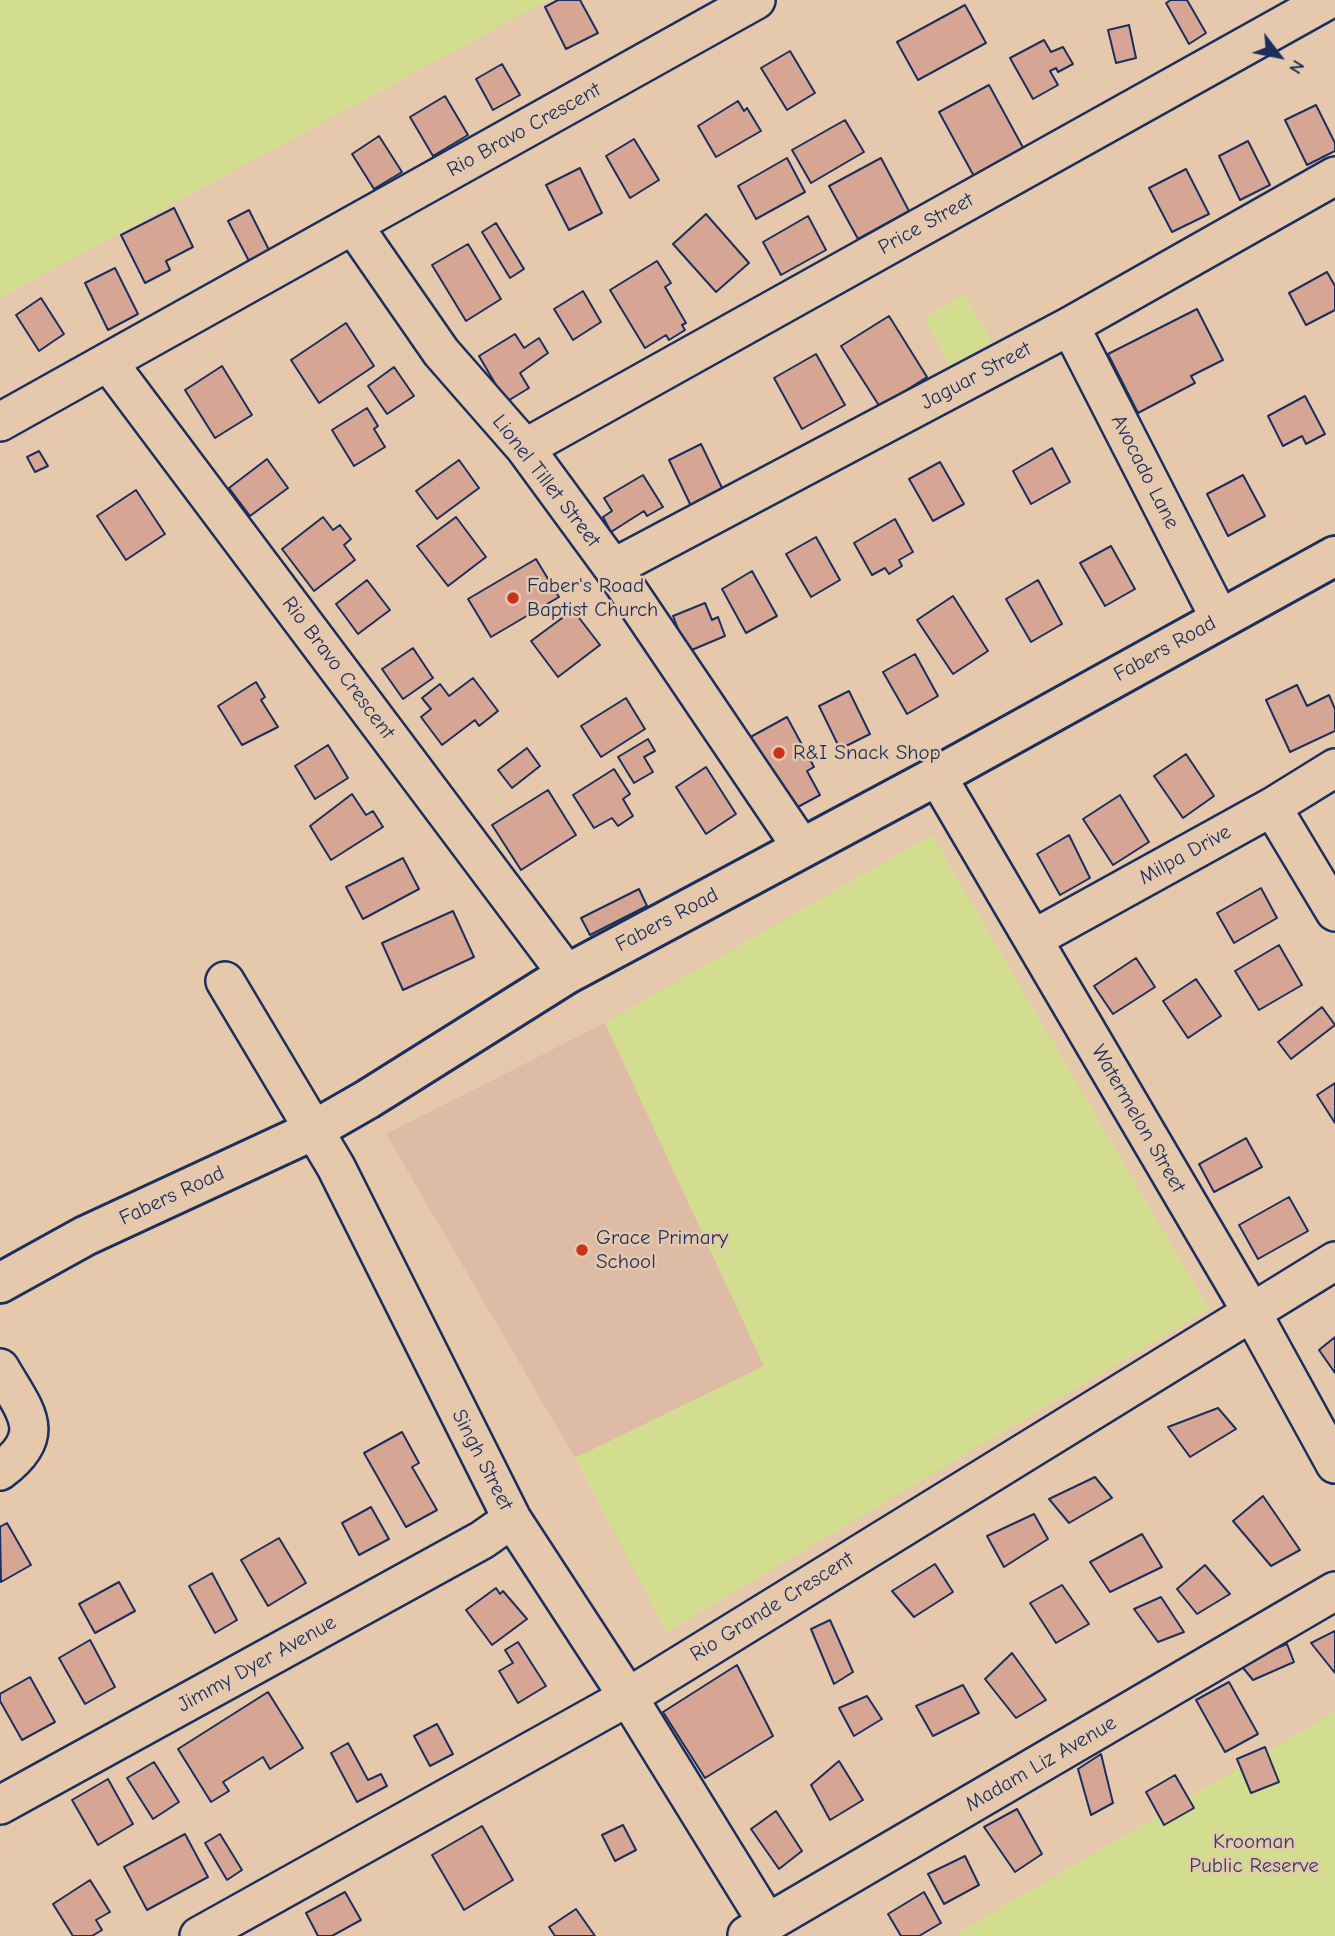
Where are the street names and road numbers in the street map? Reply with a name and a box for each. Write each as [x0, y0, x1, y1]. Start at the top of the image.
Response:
street label: Rio Bravo Crescent [443, 77, 605, 183]
street label: Price Street [874, 188, 978, 260]
street label: Jaguar Street [917, 336, 1035, 416]
street label: Lionel Tillet Street [486, 410, 606, 552]
street label: Avocado Lane [1105, 411, 1185, 533]
street label: Rio Bravo Crescent [276, 592, 400, 744]
street label: Fabers Road [1110, 611, 1220, 687]
street label: Milpa Drive [1135, 819, 1235, 891]
street label: Fabers Road [611, 882, 723, 958]
street label: Watermelon Street [1085, 1041, 1191, 1197]
street label: Fabers Road [115, 1161, 229, 1231]
street label: Singh Street [446, 1405, 518, 1515]
street label: Rio Grande Crescent [686, 1547, 858, 1667]
street label: Jimmy Dyer Avenue [173, 1610, 341, 1718]
street label: Madam Liz Avenue [961, 1711, 1121, 1817]

